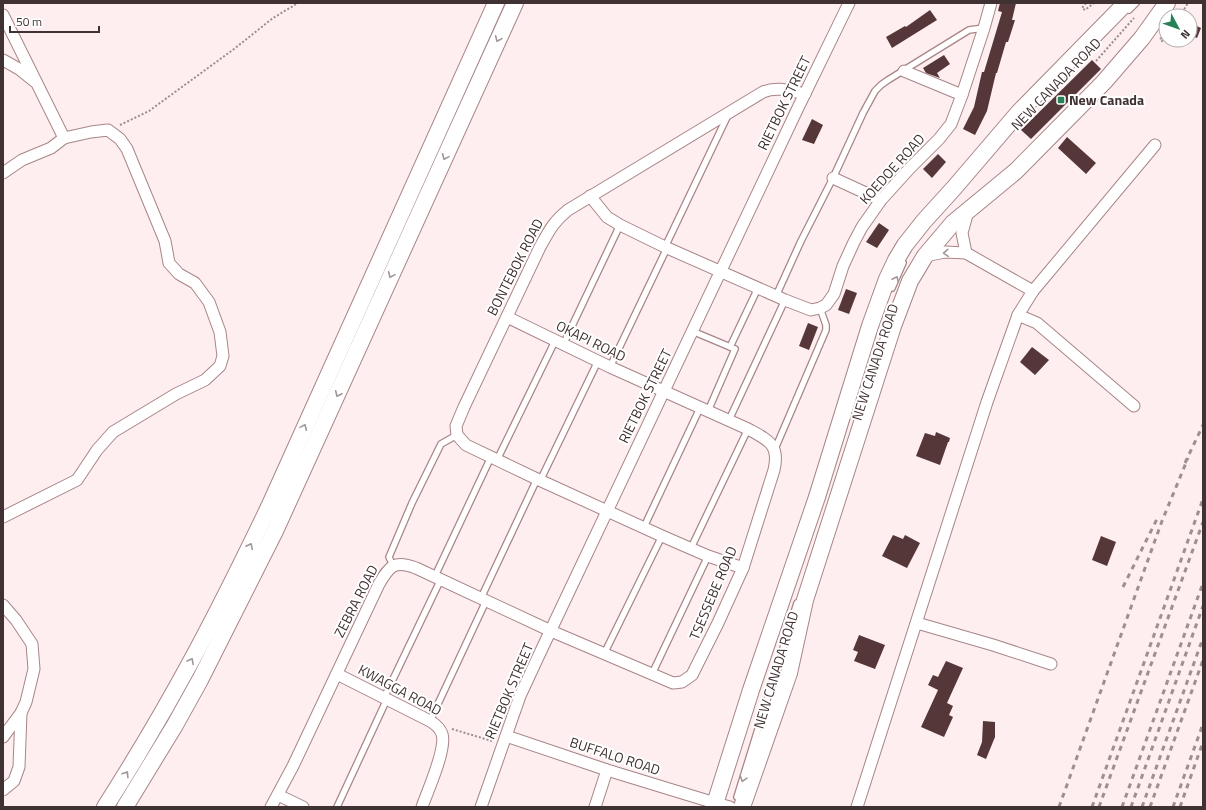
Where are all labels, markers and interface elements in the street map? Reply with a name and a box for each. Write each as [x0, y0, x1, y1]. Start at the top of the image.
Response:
scale bar [10, 8, 99, 34]
north arrow [1158, 8, 1198, 48]
text: 50 m [16, 12, 42, 31]
text: N [1177, 26, 1194, 43]
street label: NEW CANADA ROAD [1006, 33, 1105, 135]
one-way arrow [495, 35, 503, 42]
street label: RIETBOK STREET [752, 52, 816, 153]
place label: New Canada [1069, 89, 1144, 110]
marker: New Canada [1056, 95, 1066, 105]
street label: KOEDOE ROAD [854, 129, 929, 209]
one-way arrow [441, 153, 449, 160]
street label: BONTEBOK ROAD [481, 215, 548, 319]
one-way arrow [943, 249, 949, 257]
one-way arrow [388, 271, 396, 279]
one-way arrow [891, 275, 899, 283]
street label: NEW CANADA ROAD [846, 301, 903, 423]
street label: OKAPI ROAD [553, 315, 630, 367]
street label: RIETBOK STREET [613, 345, 677, 446]
one-way arrow [335, 390, 343, 397]
one-way arrow [300, 424, 308, 431]
one-way arrow [245, 542, 253, 550]
street label: TSESSEBE ROAD [683, 543, 742, 643]
street label: ZEBRA ROAD [328, 561, 383, 641]
street label: NEW CANADA ROAD [748, 609, 803, 731]
street label: RIETBOK STREET [479, 639, 538, 742]
one-way arrow [186, 658, 194, 665]
street label: KWAGGA ROAD [355, 659, 446, 720]
street label: BUFFALO ROAD [567, 731, 663, 780]
one-way arrow [121, 771, 129, 778]
one-way arrow [739, 775, 748, 782]

